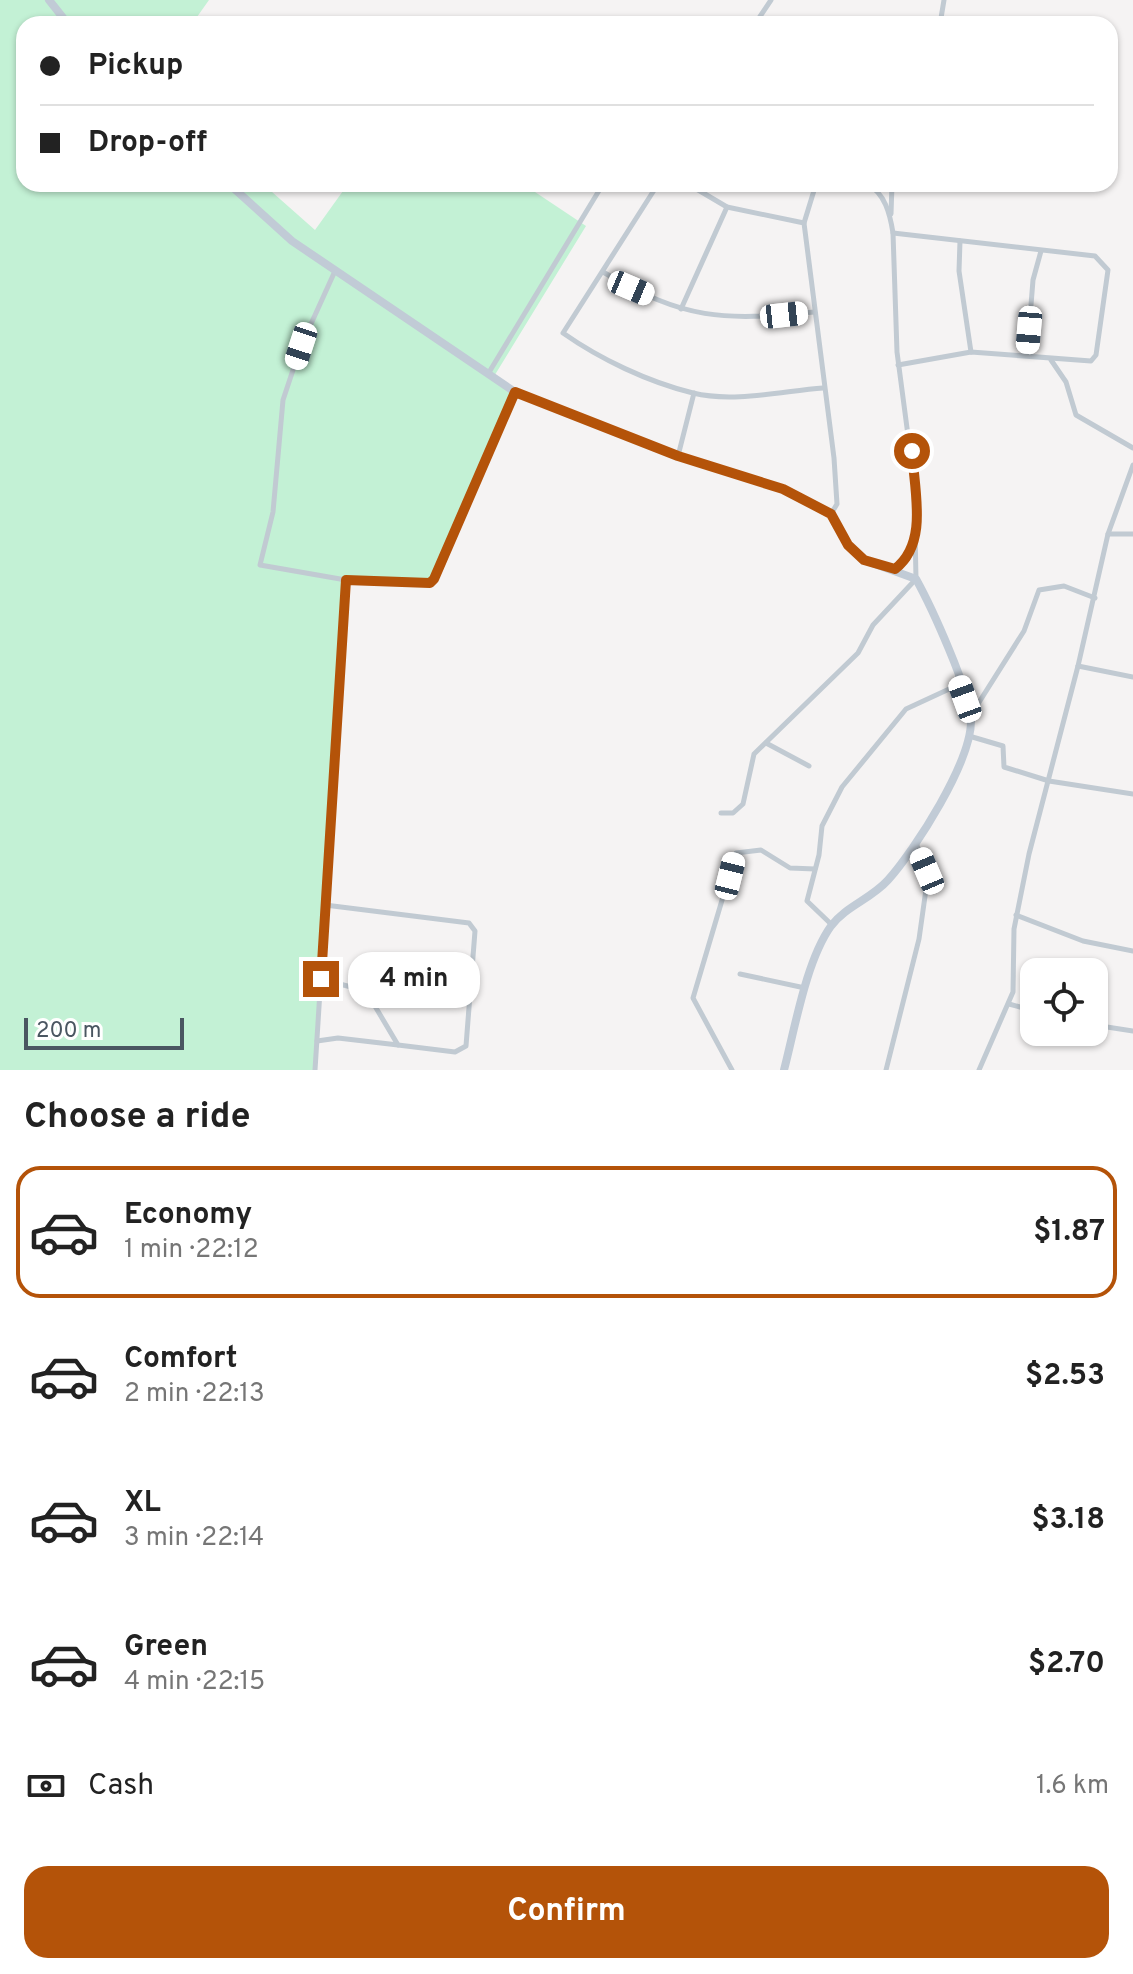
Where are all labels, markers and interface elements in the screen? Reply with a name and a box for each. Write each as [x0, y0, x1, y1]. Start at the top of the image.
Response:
text: Pickup [88, 48, 183, 85]
text: Drop-off [88, 125, 207, 162]
car [604, 268, 658, 308]
car [759, 301, 809, 329]
car [1015, 305, 1043, 355]
car [282, 319, 320, 373]
route start [894, 433, 930, 469]
car [946, 672, 984, 726]
car [907, 844, 947, 898]
car [713, 850, 747, 902]
callout: 4 min [349, 951, 481, 1007]
map controls [1020, 958, 1108, 1046]
button: locate [1020, 958, 1108, 1046]
route end [303, 961, 339, 997]
text: 4 min [380, 963, 448, 996]
scale bar [24, 1014, 184, 1050]
text: 200 m [36, 1018, 101, 1045]
text: Choose a ride [24, 1095, 250, 1141]
icon: car [28, 1196, 100, 1268]
text: Economy [124, 1197, 252, 1234]
text: $1.87 [1033, 1214, 1105, 1251]
text: 1 min · 22:12 [124, 1234, 259, 1267]
icon: car [28, 1340, 100, 1412]
text: Comfort [124, 1341, 237, 1378]
text: $2.53 [1025, 1358, 1105, 1395]
text: 2 min · 22:13 [124, 1378, 265, 1411]
icon: car [28, 1484, 100, 1556]
text: XL [124, 1485, 161, 1522]
text: $3.18 [1031, 1502, 1105, 1539]
text: 3 min · 22:14 [124, 1522, 264, 1555]
icon: car [28, 1628, 100, 1700]
text: Green [124, 1629, 208, 1666]
text: $2.70 [1028, 1646, 1105, 1683]
text: 4 min · 22:15 [124, 1666, 265, 1699]
icon: cash [24, 1764, 68, 1808]
text: Cash [88, 1768, 154, 1805]
text: 1.6 km [1036, 1770, 1109, 1803]
button: Confirm [24, 1866, 1109, 1958]

